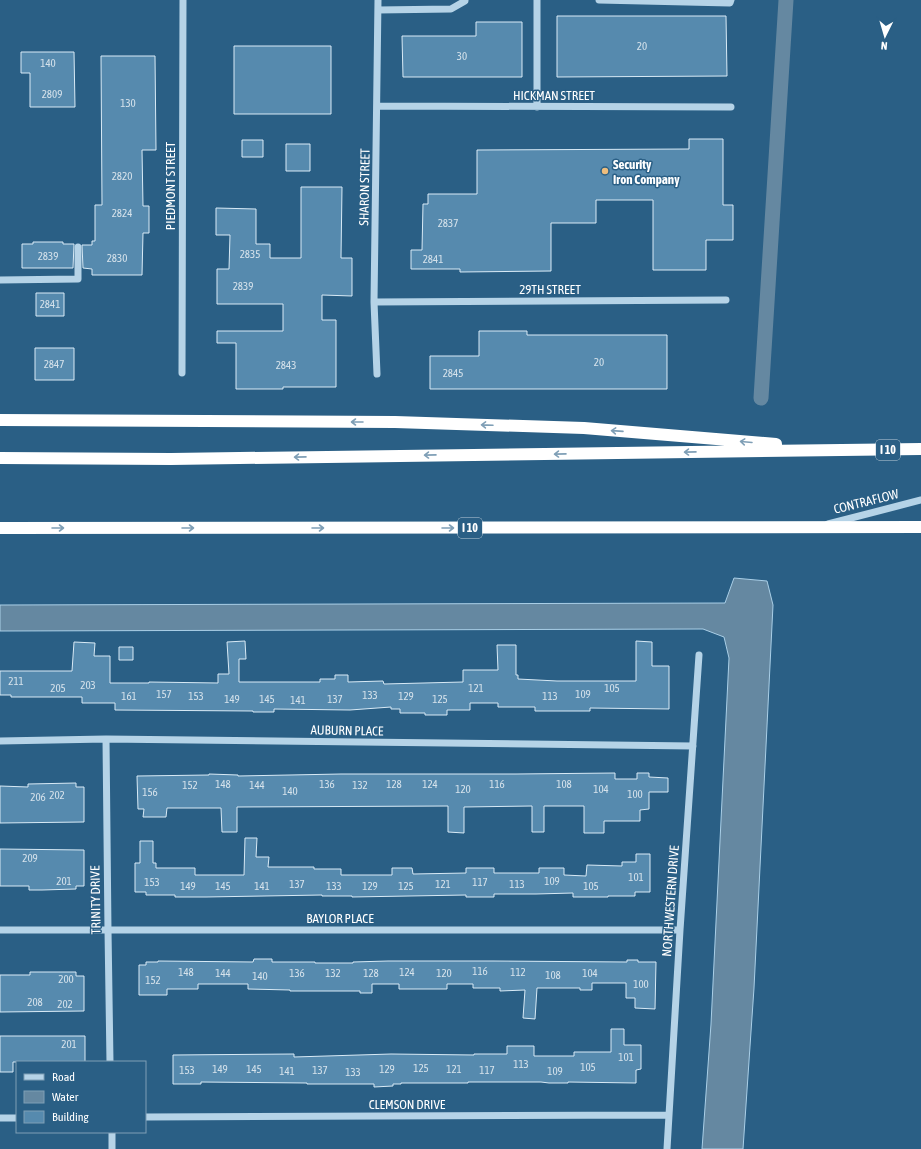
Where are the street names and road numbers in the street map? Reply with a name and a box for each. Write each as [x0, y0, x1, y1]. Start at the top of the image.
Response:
street label: HICKMAN STREET [513, 88, 595, 103]
street label: PIEDMONT STREET [163, 142, 178, 230]
street label: SHARON STREET [356, 148, 373, 226]
street label: 29TH STREET [519, 282, 581, 297]
road number: I 10 [876, 440, 900, 460]
street label: CONTRAFLOW [832, 486, 901, 517]
road number: I 10 [458, 518, 482, 538]
street label: AUBURN PLACE [310, 722, 384, 739]
street label: NORTHWESTERN DRIVE [659, 844, 682, 957]
street label: TRINITY DRIVE [87, 865, 104, 935]
street label: BAYLOR PLACE [306, 911, 374, 926]
street label: CLEMSON DRIVE [369, 1097, 446, 1112]

